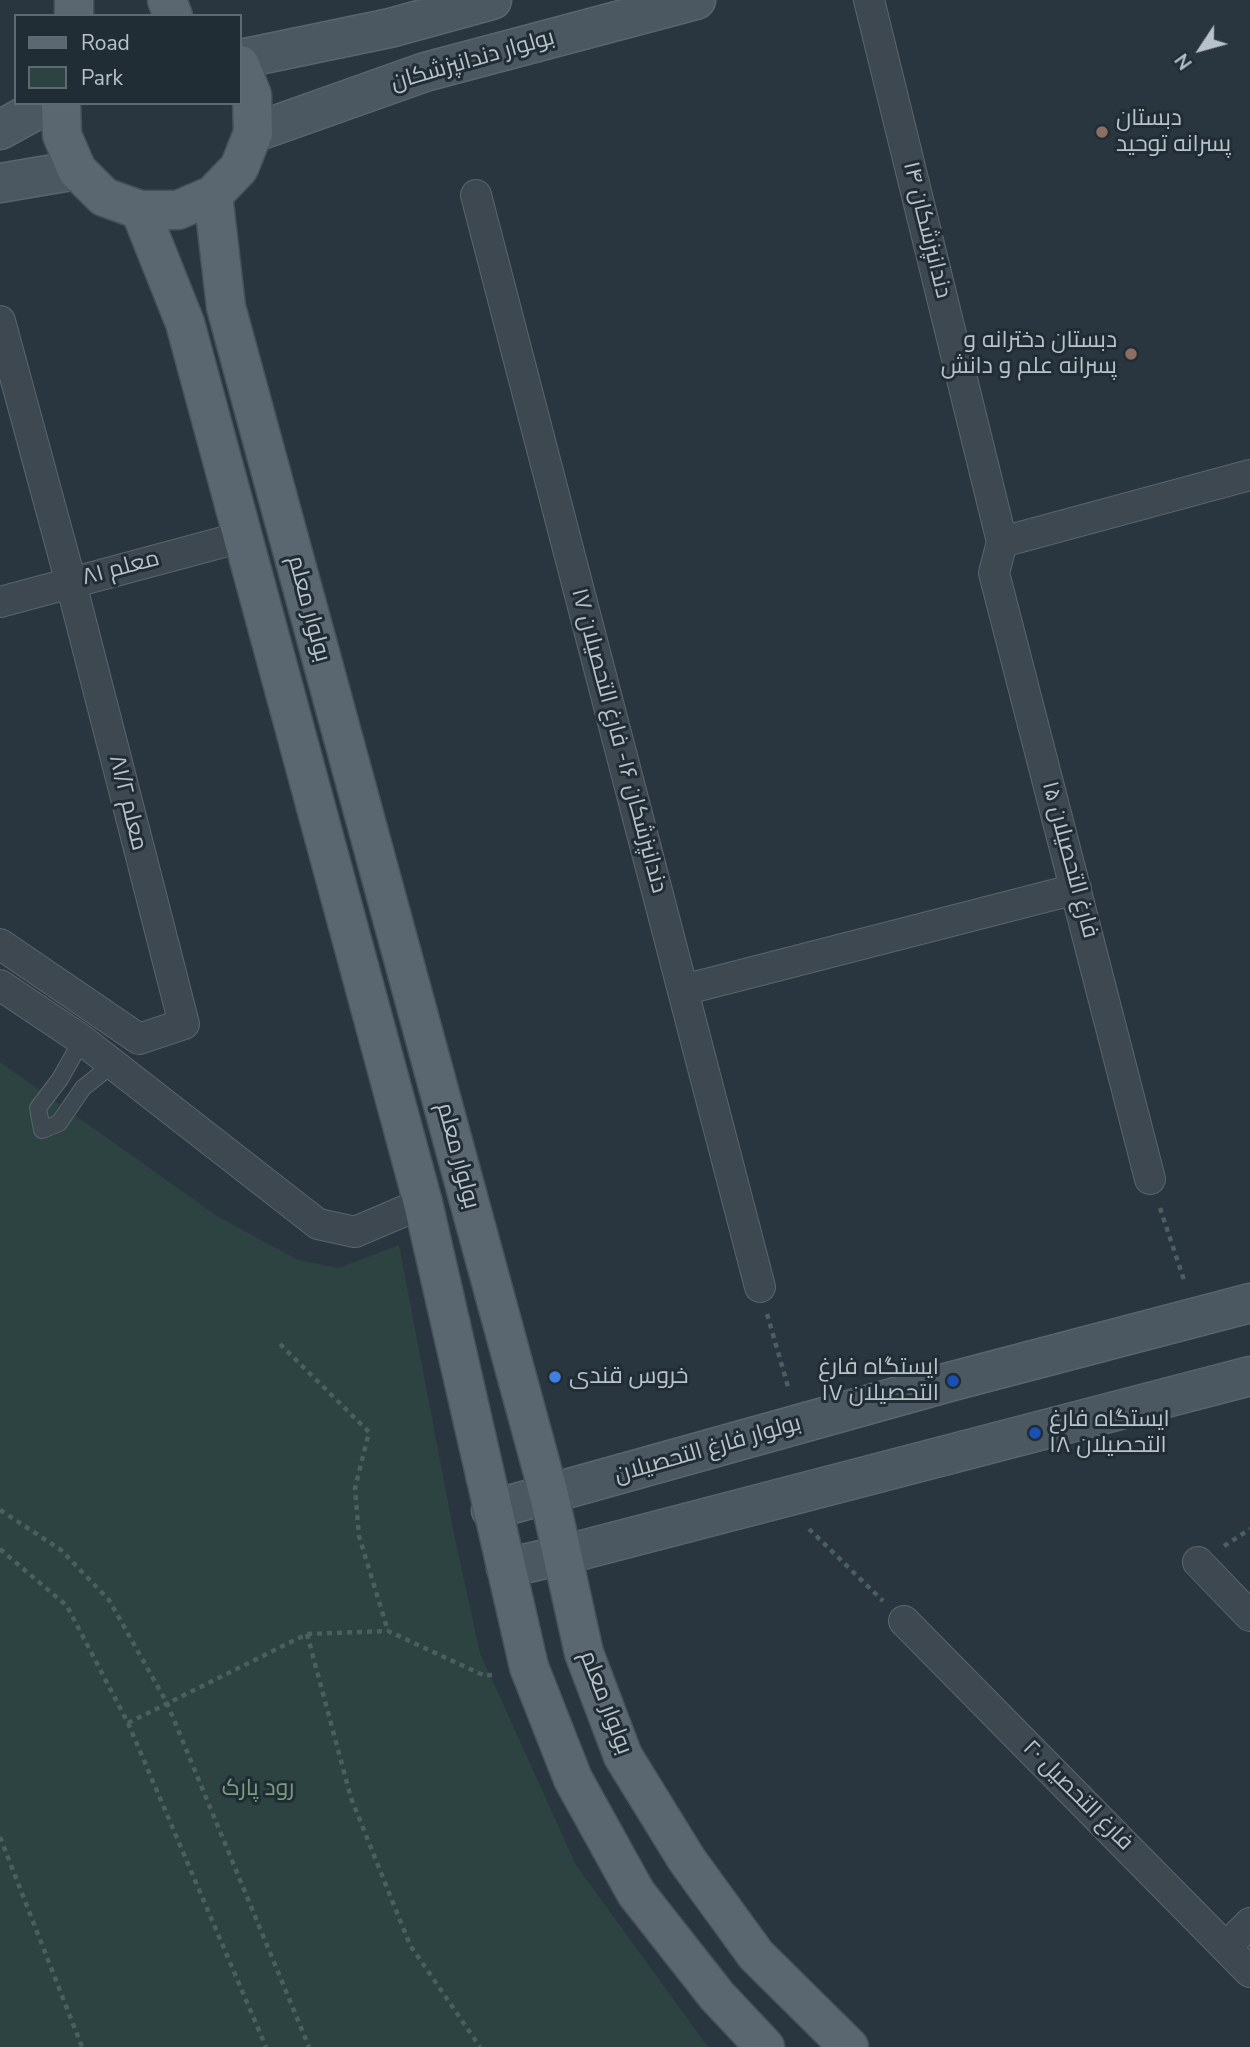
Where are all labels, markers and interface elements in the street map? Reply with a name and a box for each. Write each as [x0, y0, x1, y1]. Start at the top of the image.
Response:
legend [14, 14, 242, 105]
north arrow [1166, 14, 1236, 84]
street label: بولوار دندانپزشکان [388, 24, 558, 98]
text: Road [81, 29, 130, 57]
text: N [1169, 48, 1199, 75]
text: Park [81, 64, 123, 92]
place label: دبستان پسرانه توحید [1116, 105, 1231, 159]
marker: دبستان پسرانه توحید [1094, 124, 1110, 140]
street label: دندانپزشکان ۱۴ [896, 159, 956, 301]
place label: دبستان دخترانه و پسرانه علم و دانش [941, 327, 1117, 381]
marker: دبستان دخترانه و پسرانه علم و دانش [1123, 346, 1139, 362]
street label: معلم ۸۱ [79, 545, 163, 593]
street label: بولوار معلم [281, 553, 335, 665]
street label: دندانپزشکان ۱۶- فارغ التحصیلان ۱۷ [564, 586, 672, 896]
street label: معلم ۸۱/۲ [102, 752, 152, 854]
street label: فارغ التحصیلان ۱۵ [1035, 779, 1103, 941]
street label: بولوار معلم [430, 1100, 484, 1212]
place label: ایستگاه فارغ التحصیلان ۱۷ [818, 1354, 939, 1408]
place label: خروس قندی [569, 1363, 689, 1391]
marker: خروس قندی [547, 1369, 563, 1385]
marker: ایستگاه فارغ التحصیلان ۱۷ [945, 1373, 961, 1389]
place label: ایستگاه فارغ التحصیلان ۱۸ [1049, 1406, 1170, 1460]
street label: بولوار فارغ التحصیلان [611, 1410, 805, 1490]
marker: ایستگاه فارغ التحصیلان ۱۸ [1027, 1425, 1043, 1441]
street label: بولوار معلم [573, 1647, 637, 1759]
street label: فارغ التحصیل ۲۰ [1016, 1735, 1138, 1857]
park label: رود پارک [222, 1775, 294, 1803]

